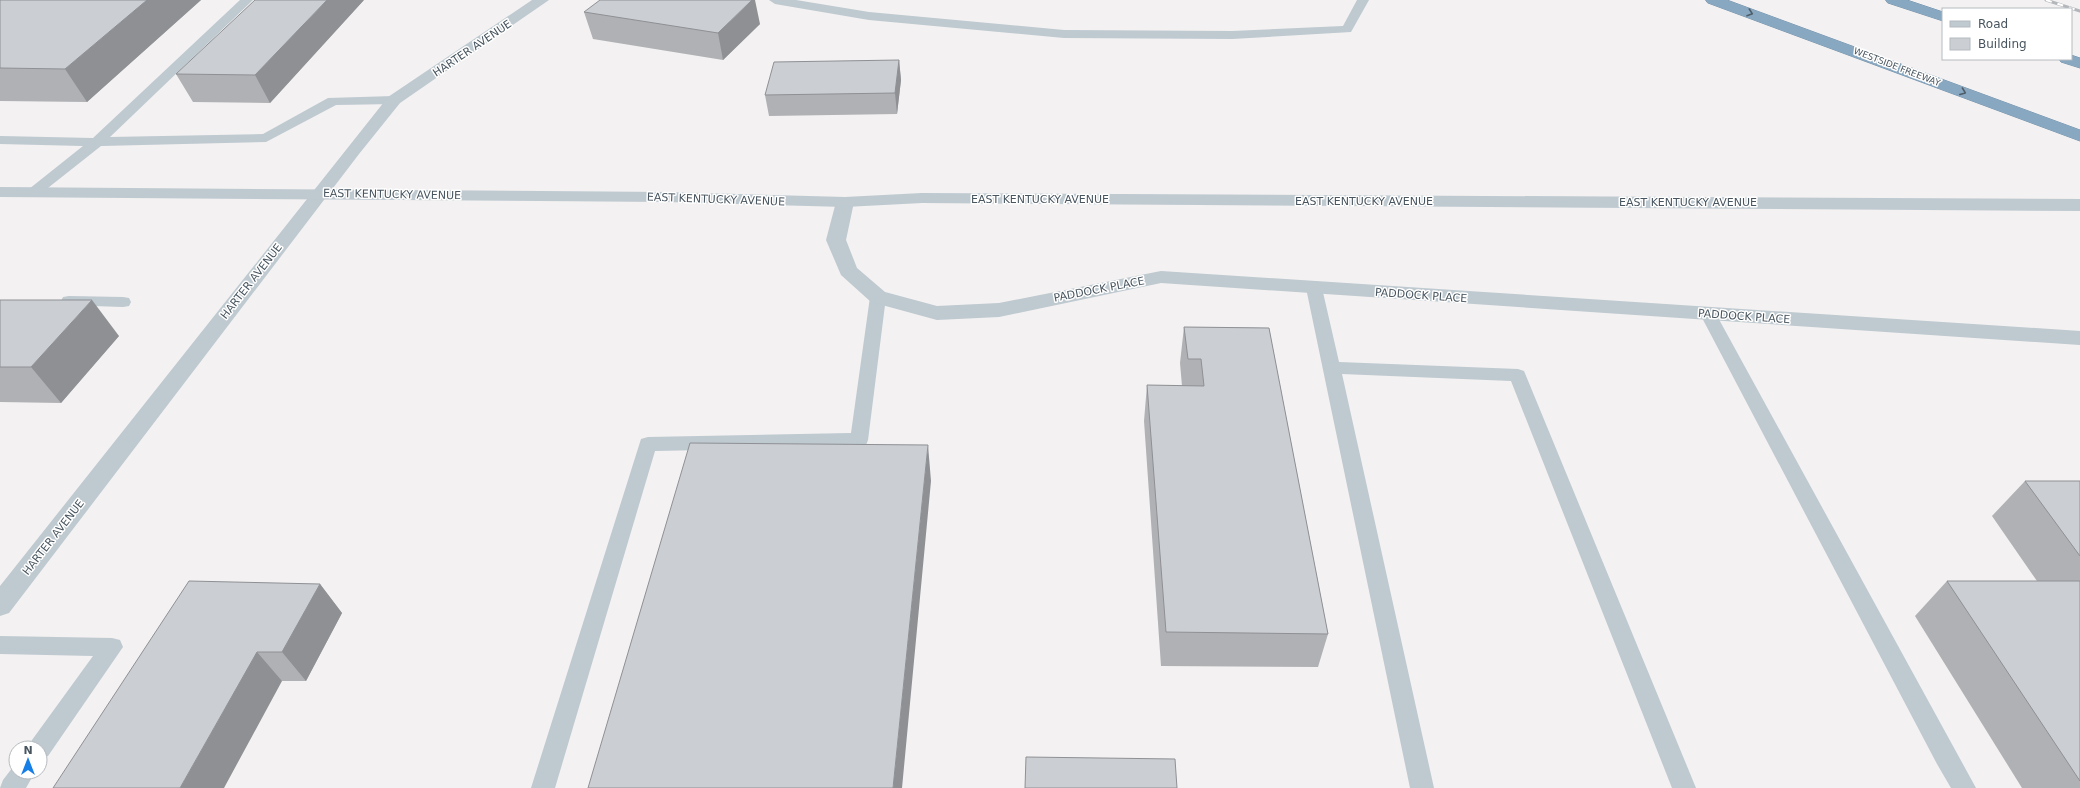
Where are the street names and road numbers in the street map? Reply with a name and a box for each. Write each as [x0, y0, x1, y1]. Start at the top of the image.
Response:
street label: HARTER AVENUE [431, 17, 514, 80]
street label: WESTSIDE FREEWAY [1852, 46, 1942, 88]
street label: EAST KENTUCKY AVENUE [323, 187, 461, 202]
street label: EAST KENTUCKY AVENUE [647, 191, 785, 208]
street label: EAST KENTUCKY AVENUE [971, 193, 1109, 206]
street label: EAST KENTUCKY AVENUE [1295, 195, 1433, 208]
street label: EAST KENTUCKY AVENUE [1619, 196, 1757, 209]
street label: HARTER AVENUE [218, 241, 285, 322]
street label: PADDOCK PLACE [1052, 274, 1146, 305]
street label: PADDOCK PLACE [1374, 286, 1468, 305]
street label: PADDOCK PLACE [1697, 307, 1791, 326]
street label: HARTER AVENUE [20, 497, 87, 578]

